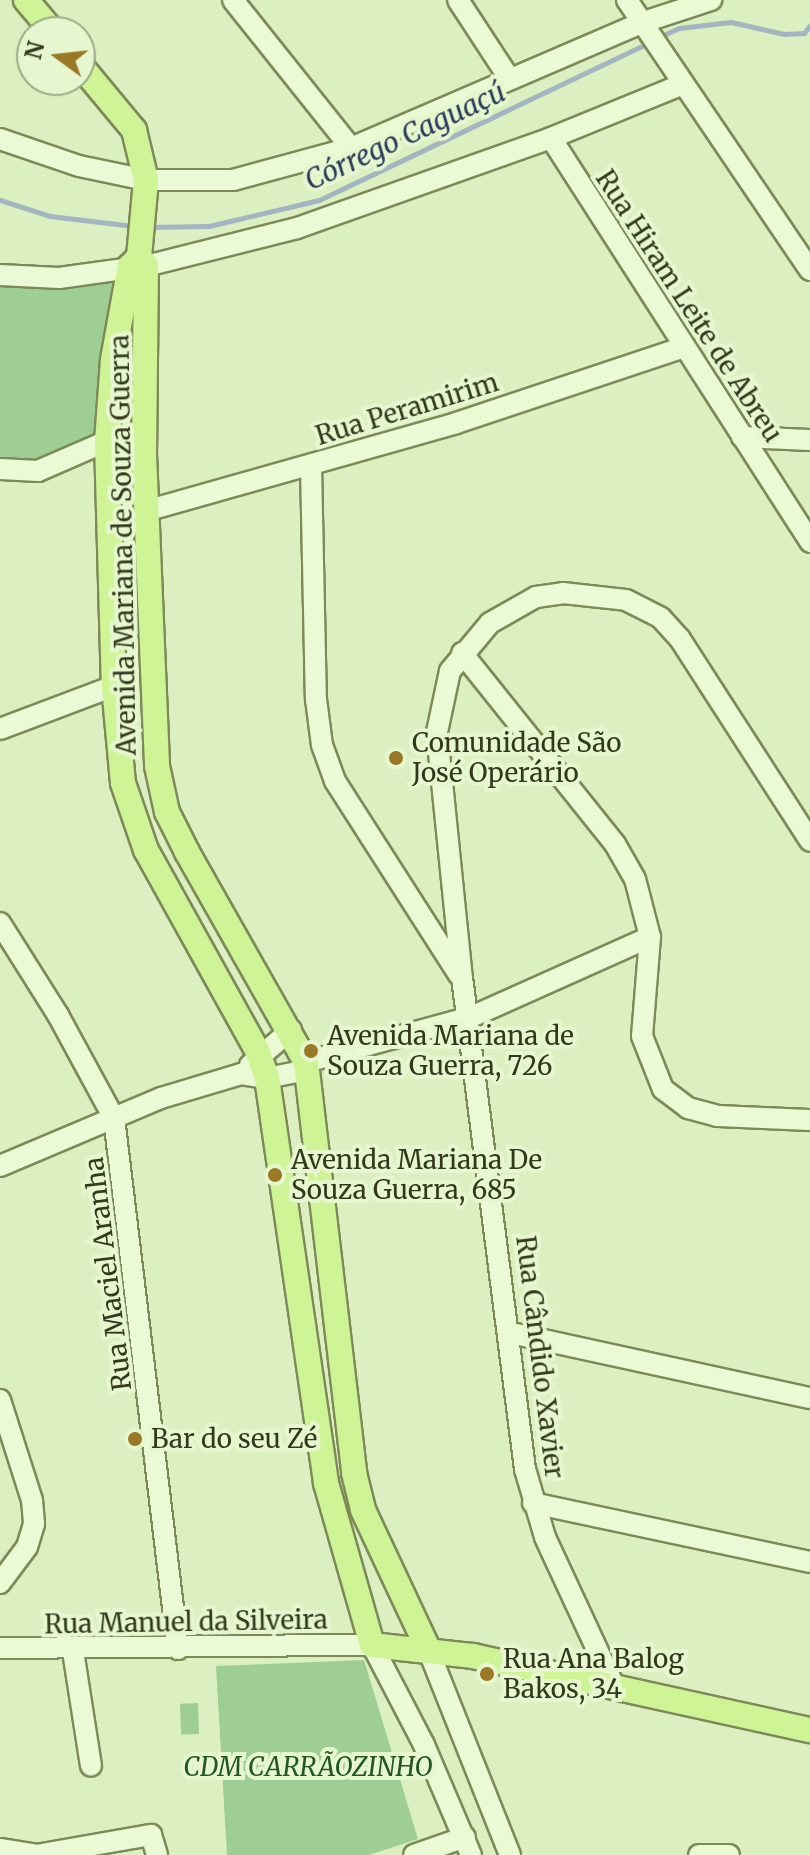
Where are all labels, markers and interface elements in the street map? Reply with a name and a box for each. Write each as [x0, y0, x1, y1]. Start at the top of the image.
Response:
north arrow [16, 16, 96, 96]
text: N [19, 38, 51, 62]
water label: Córrego Caguaçú [299, 75, 511, 197]
street label: Rua Hiram Leite de Abreu [589, 164, 789, 448]
street label: Avenida Mariana de Souza Guerra [104, 334, 142, 756]
street label: Rua Peramirim [312, 366, 502, 452]
place label: Comunidade São José Operário [412, 727, 621, 788]
marker: Comunidade São José Operário [387, 749, 405, 767]
place label: Avenida Mariana de Souza Guerra, 726 [327, 1020, 574, 1082]
marker: Avenida Mariana de Souza Guerra, 726 [302, 1042, 320, 1060]
place label: Avenida Mariana De Souza Guerra, 685 [291, 1144, 542, 1206]
street label: Rua Maciel Aranha [78, 1155, 138, 1393]
marker: Avenida Mariana De Souza Guerra, 685 [266, 1166, 284, 1184]
street label: Rua Cândido Xavier [510, 1234, 570, 1480]
place label: Bar do seu Zé [151, 1423, 317, 1455]
marker: Bar do seu Zé [126, 1430, 144, 1448]
street label: Rua Manuel da Silveira [44, 1604, 328, 1640]
place label: Rua Ana Balog Bakos, 34 [503, 1643, 684, 1704]
marker: Rua Ana Balog Bakos, 34 [478, 1665, 496, 1683]
park label: CDM CARRÃOZINHO [183, 1751, 433, 1783]

